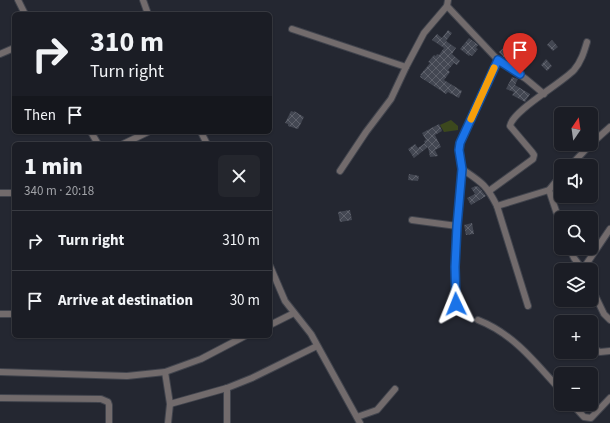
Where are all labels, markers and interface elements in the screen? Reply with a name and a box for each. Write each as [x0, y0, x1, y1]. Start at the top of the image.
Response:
text: 310 m [90, 22, 164, 62]
icon: right [24, 28, 76, 80]
pin [503, 33, 537, 74]
icon: arrive [509, 39, 531, 61]
text: Turn right [90, 59, 164, 84]
icon: arrive [64, 104, 86, 126]
text: Then [24, 105, 56, 126]
north arrow [554, 107, 598, 151]
map controls [554, 107, 598, 411]
text: 1 min [24, 149, 83, 184]
button: close [218, 155, 260, 197]
button: sound [554, 159, 598, 203]
text: 340 m · 20:18 [24, 182, 94, 200]
button: search [554, 211, 598, 255]
icon: right [24, 230, 46, 252]
text: Turn right [58, 230, 124, 251]
text: 310 m [222, 230, 260, 251]
button: layers [554, 263, 598, 307]
position arrow [435, 283, 477, 325]
icon: arrive [24, 290, 46, 312]
text: Arrive at destination [58, 290, 193, 311]
text: 30 m [230, 290, 260, 311]
button: + [554, 315, 598, 359]
button: − [554, 367, 598, 411]

